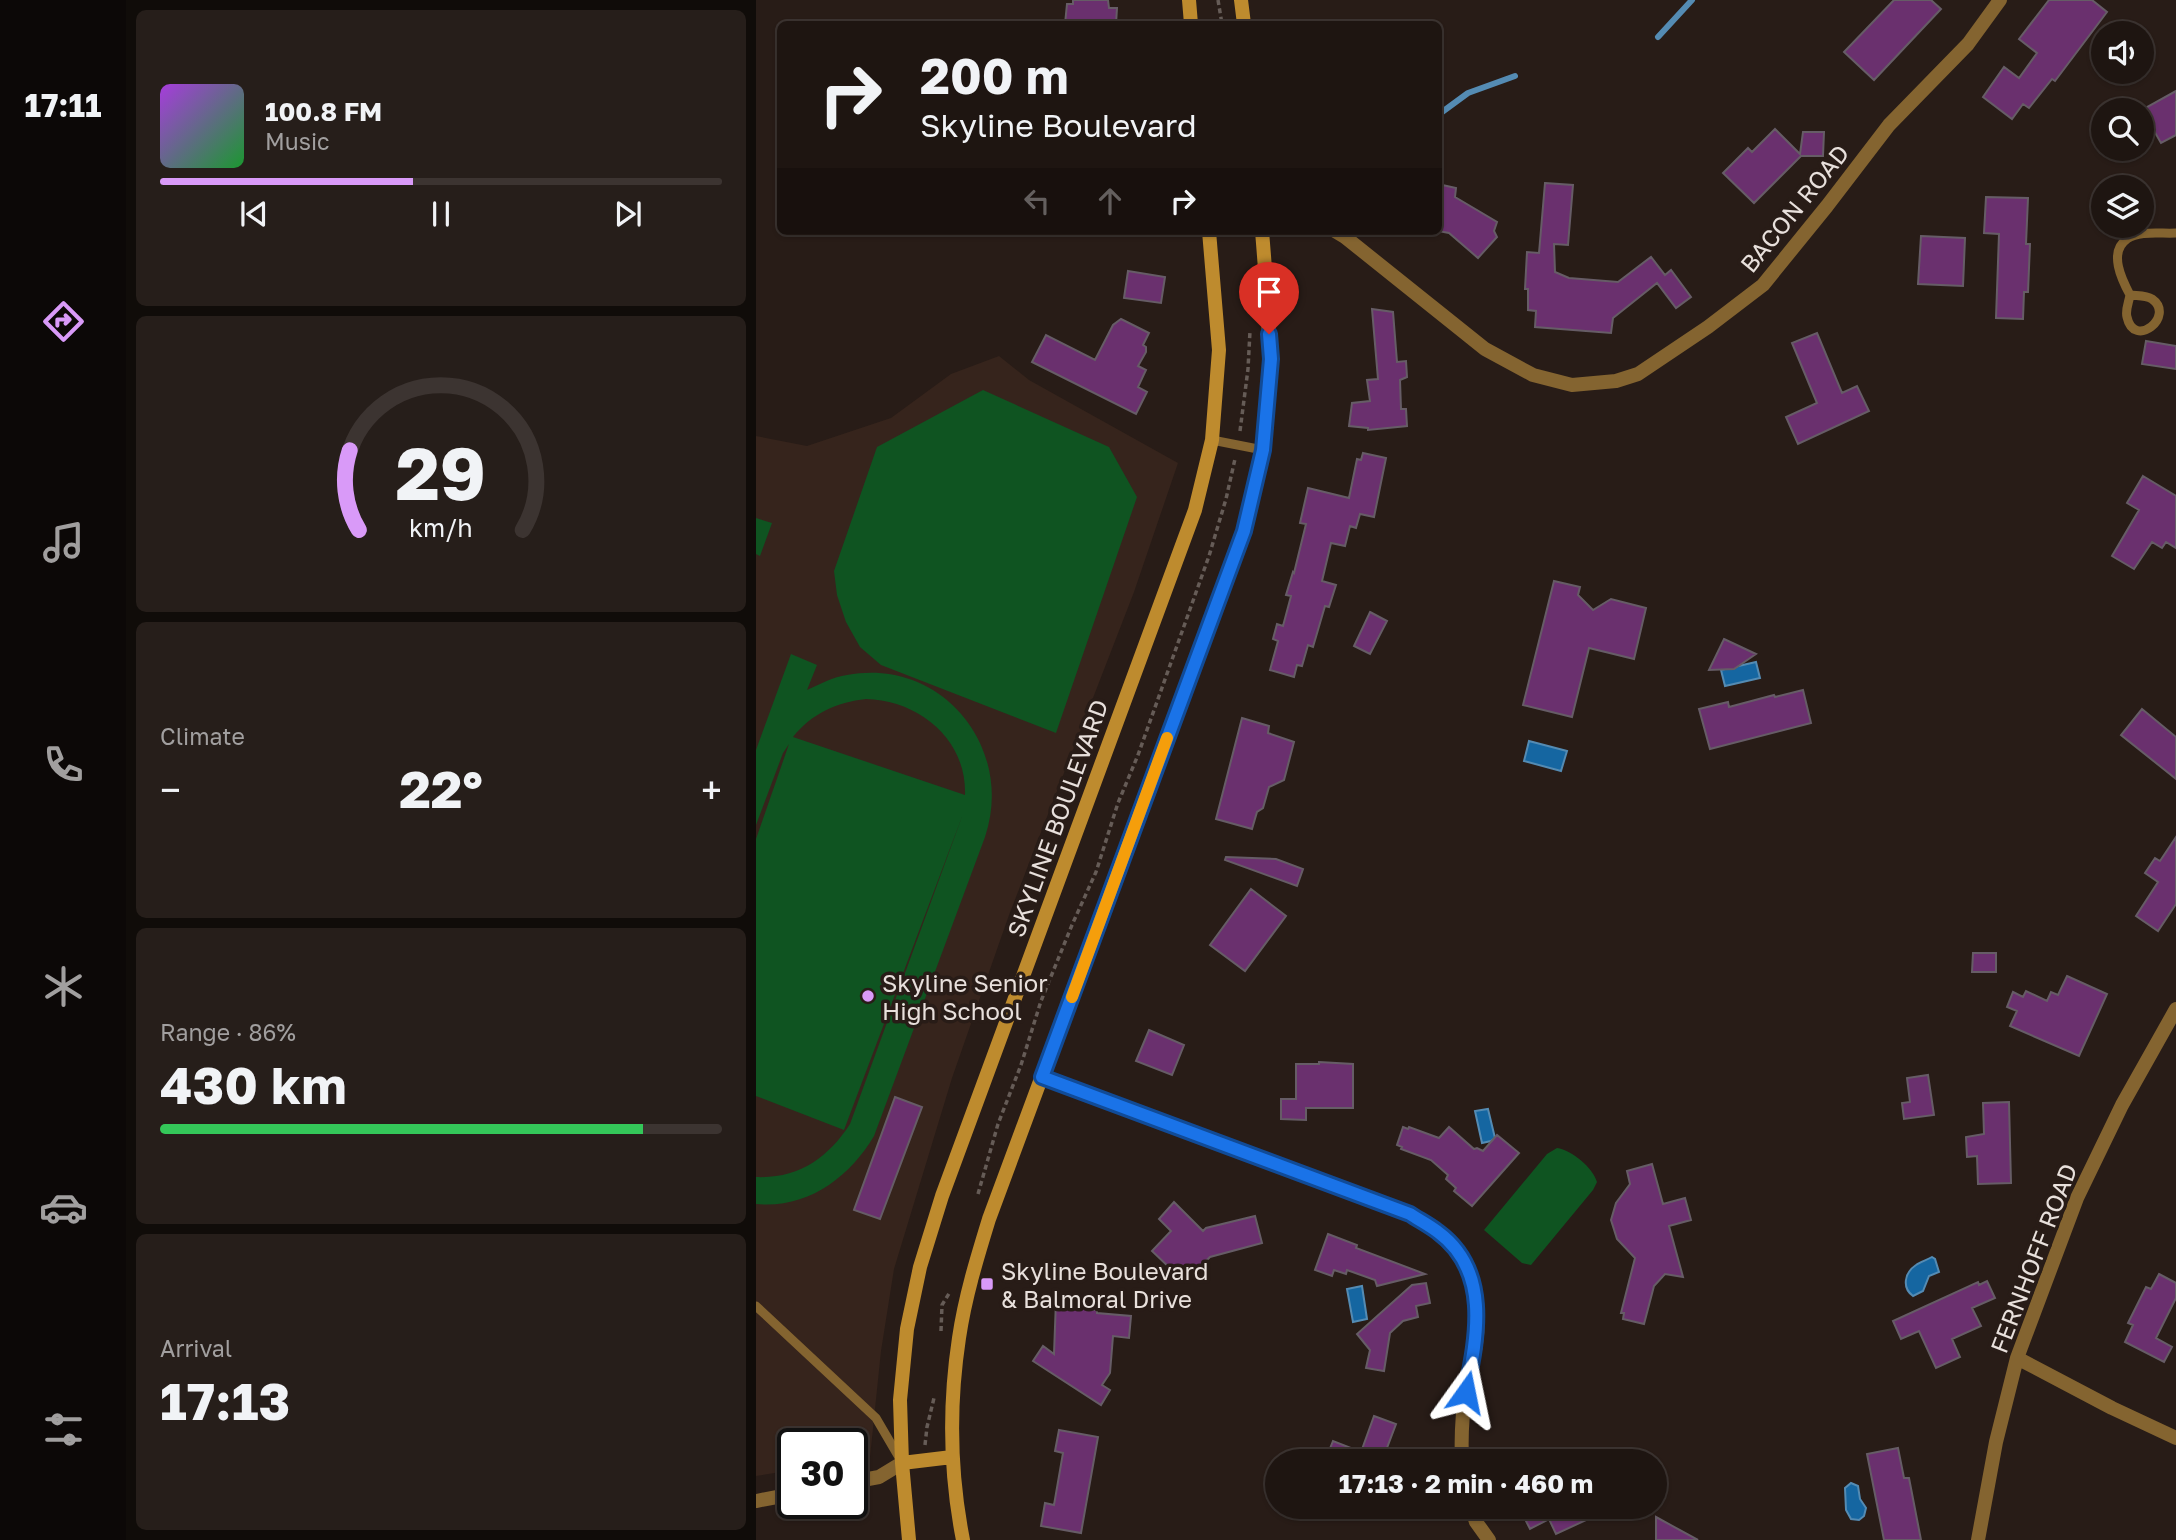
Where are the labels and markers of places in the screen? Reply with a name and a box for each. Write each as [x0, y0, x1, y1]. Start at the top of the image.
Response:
pin [1239, 262, 1299, 334]
place label: Skyline Senior High School [882, 968, 1048, 1025]
marker: Skyline Senior High School [860, 988, 876, 1004]
place label: Skyline Boulevard & Balmoral Drive [1001, 1256, 1208, 1313]
marker: Skyline Boulevard & Balmoral Drive [979, 1276, 995, 1292]

